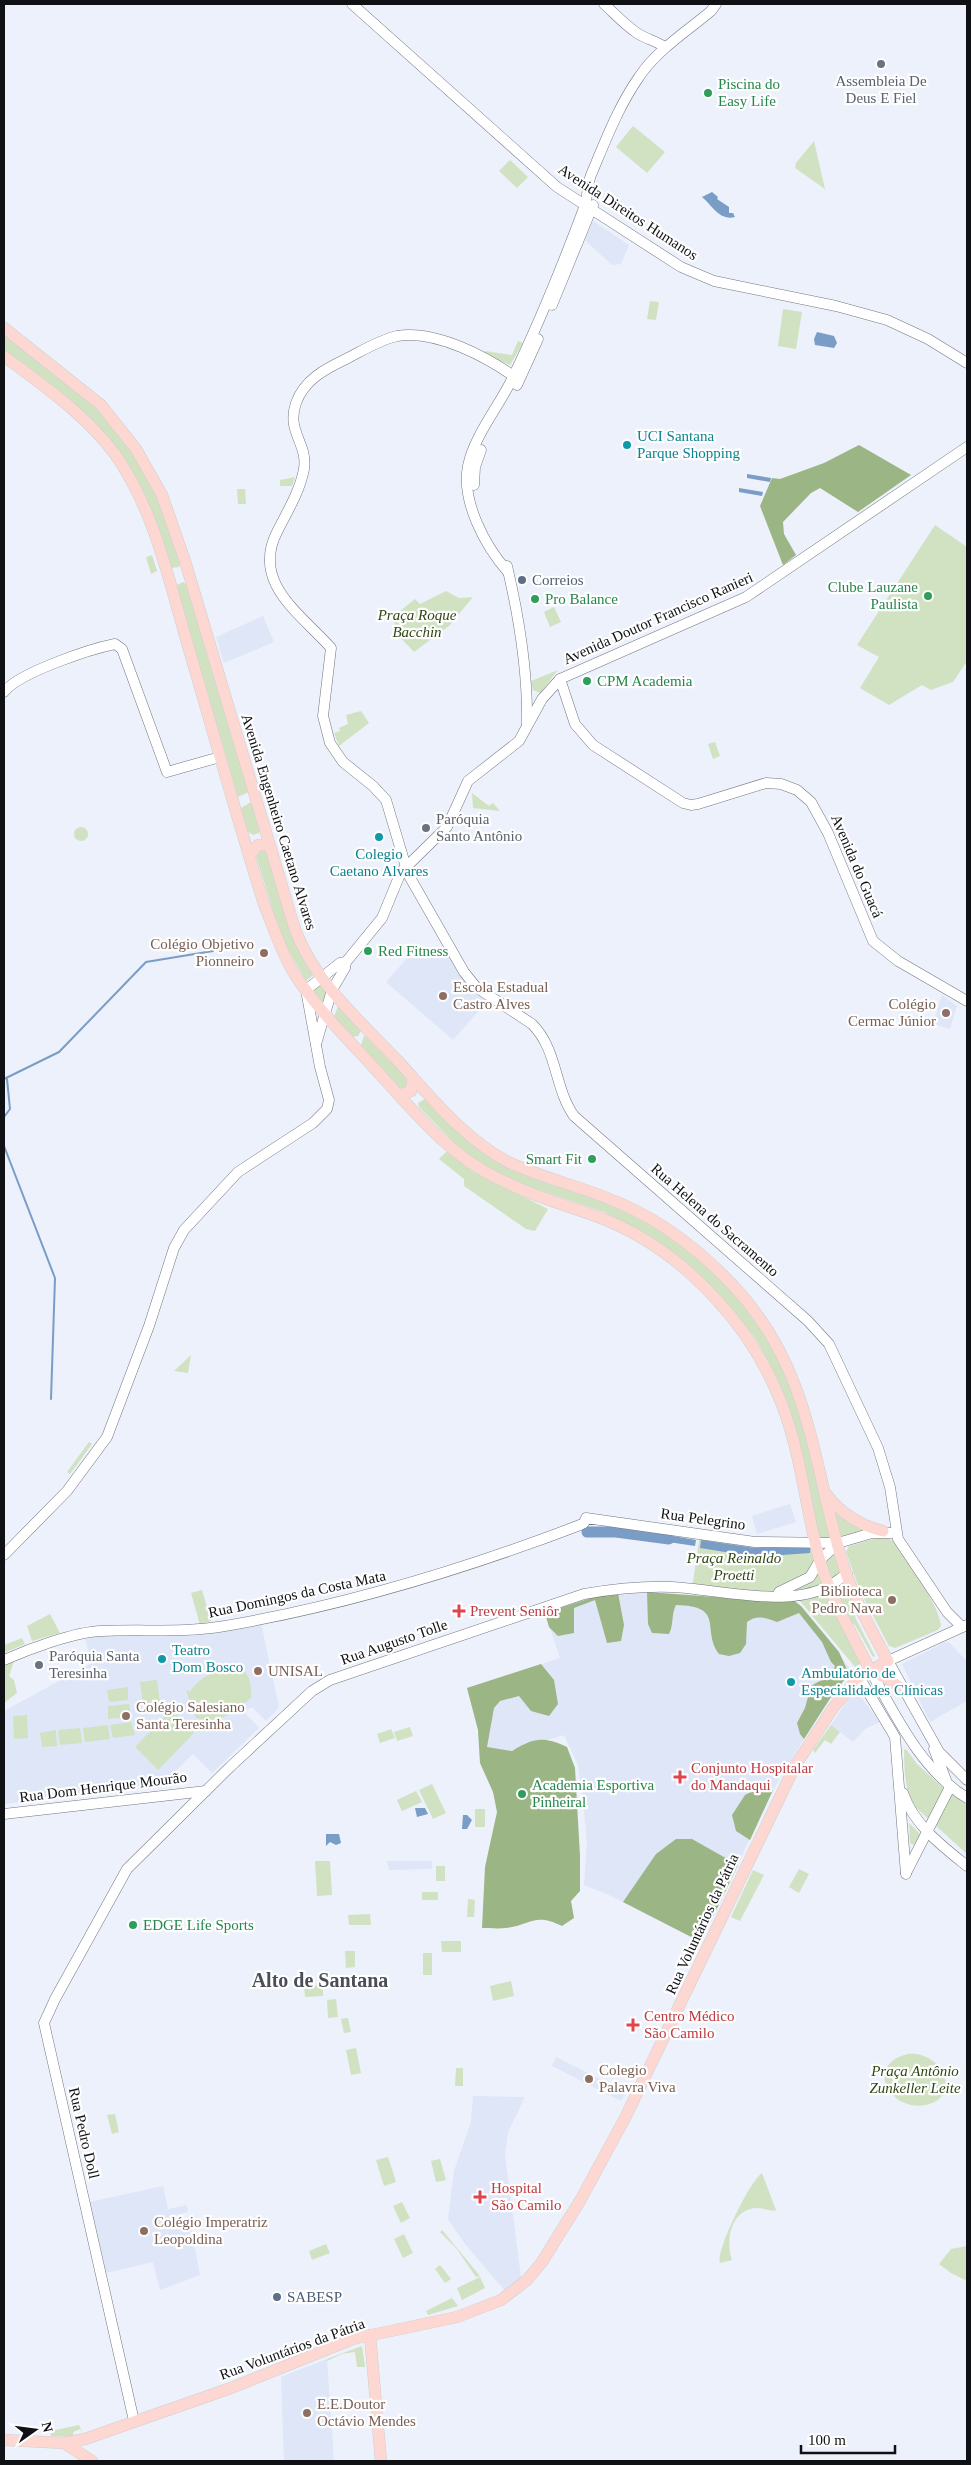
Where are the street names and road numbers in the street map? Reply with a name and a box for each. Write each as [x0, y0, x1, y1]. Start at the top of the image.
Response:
street label: Avenida Direitos Humanos [555, 161, 701, 263]
street label: Avenida Doutor Francisco Ranieri [561, 569, 755, 667]
street label: Avenida Engenheiro Caetano Alvares [238, 712, 320, 932]
street label: Avenida do Guacá [828, 812, 886, 920]
street label: Rua Helena do Sacramento [648, 1160, 782, 1280]
street label: Rua Pelegrino [660, 1505, 746, 1533]
street label: Rua Domingos da Costa Mata [207, 1567, 387, 1621]
street label: Rua Augusto Tolle [338, 1616, 450, 1668]
street label: Rua Dom Henrique Mourão [18, 1769, 188, 1805]
street label: Rua Voluntários da Pátria [662, 1851, 742, 1997]
street label: Rua Pedro Doll [66, 2086, 102, 2180]
street label: Rua Voluntários da Pátria [217, 2315, 367, 2383]

